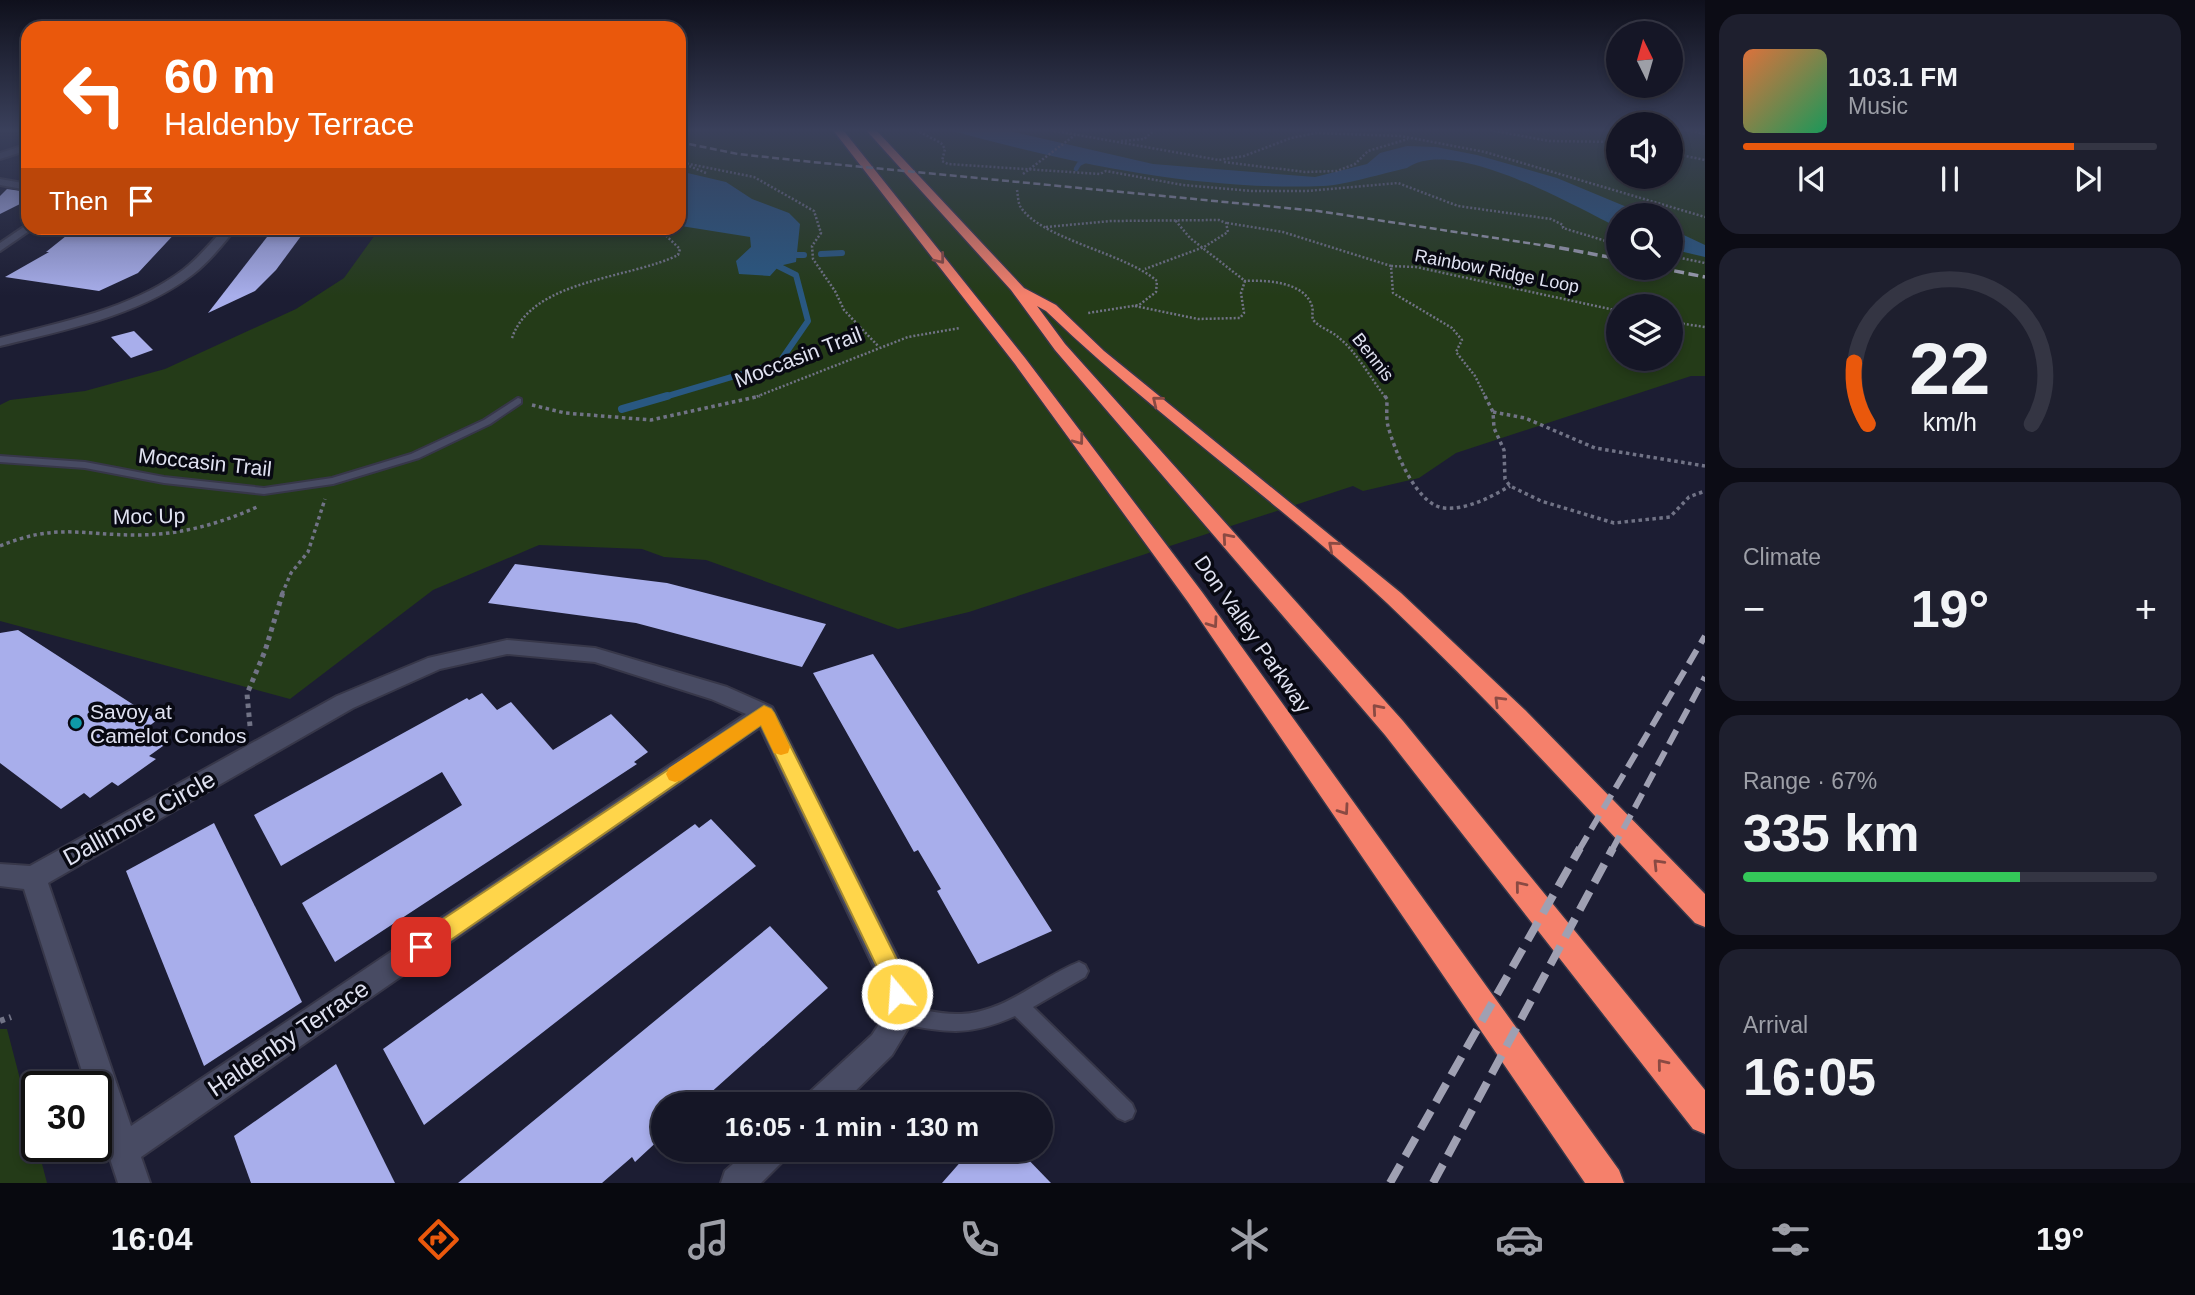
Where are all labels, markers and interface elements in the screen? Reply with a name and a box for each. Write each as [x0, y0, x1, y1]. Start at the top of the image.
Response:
north arrow [1606, 21, 1684, 98]
map controls [1606, 21, 1683, 371]
icon: left [49, 49, 140, 140]
text: 60 m [164, 49, 276, 103]
text: 103.1 FM [1848, 62, 1958, 92]
text: Music [1848, 93, 1908, 119]
text: Haldenby Terrace [164, 106, 414, 142]
button: sound [1606, 112, 1683, 189]
icon: previous [1793, 160, 1831, 198]
icon: pause [1931, 160, 1969, 198]
icon: next [2069, 160, 2107, 198]
icon: arrive [122, 182, 160, 220]
text: Then [49, 186, 108, 216]
button: search [1606, 203, 1683, 280]
street label: Rainbow Ridge Loop [1413, 245, 1581, 297]
one-way arrow [932, 252, 945, 264]
button: layers [1606, 294, 1683, 371]
street label: Moccasin Trail [731, 322, 865, 392]
text: 22 [1910, 328, 1990, 409]
street label: Bennis [1348, 329, 1398, 385]
one-way arrow [1153, 397, 1165, 410]
text: km/h [1923, 407, 1977, 435]
one-way arrow [1070, 432, 1083, 445]
street label: Moccasin Trail [137, 444, 273, 480]
street label: Moc Up [113, 504, 185, 528]
one-way arrow [1223, 534, 1235, 547]
one-way arrow [1329, 542, 1342, 554]
text: Climate [1743, 544, 1821, 570]
street label: Don Valley Parkway [1190, 551, 1316, 717]
text: 19° [1911, 580, 1989, 638]
text: − [1743, 588, 1765, 630]
text: + [2135, 588, 2157, 630]
one-way arrow [1205, 615, 1217, 628]
one-way arrow [1495, 696, 1508, 709]
place label: Savoy at Camelot Condos [90, 700, 246, 747]
one-way arrow [1373, 705, 1385, 718]
marker: Savoy at Camelot Condos [68, 715, 84, 731]
street label: Dallimore Circle [58, 765, 220, 871]
text: Range · 67% [1743, 768, 1877, 794]
one-way arrow [1336, 802, 1348, 815]
text: 335 km [1743, 804, 1919, 862]
one-way arrow [1653, 860, 1666, 873]
one-way arrow [1516, 882, 1529, 894]
pin [391, 917, 451, 977]
icon: arrive [402, 928, 440, 966]
position arrow [860, 957, 934, 1031]
street label: Haldenby Terrace [203, 974, 373, 1102]
text: Arrival [1743, 1012, 1808, 1038]
text: 16:05 [1743, 1048, 1876, 1106]
one-way arrow [1658, 1059, 1671, 1071]
speed limit sign: 30 [21, 1071, 112, 1162]
text: 16:05 · 1 min · 130 m [725, 1112, 979, 1142]
icon: directions [414, 1215, 463, 1264]
icon: music [684, 1215, 733, 1264]
icon: phone [955, 1215, 1004, 1264]
icon: climate [1225, 1215, 1274, 1264]
icon: car [1495, 1215, 1544, 1264]
icon: filters [1766, 1215, 1815, 1264]
text: 16:04 [111, 1221, 193, 1257]
text: 19° [2036, 1221, 2084, 1257]

